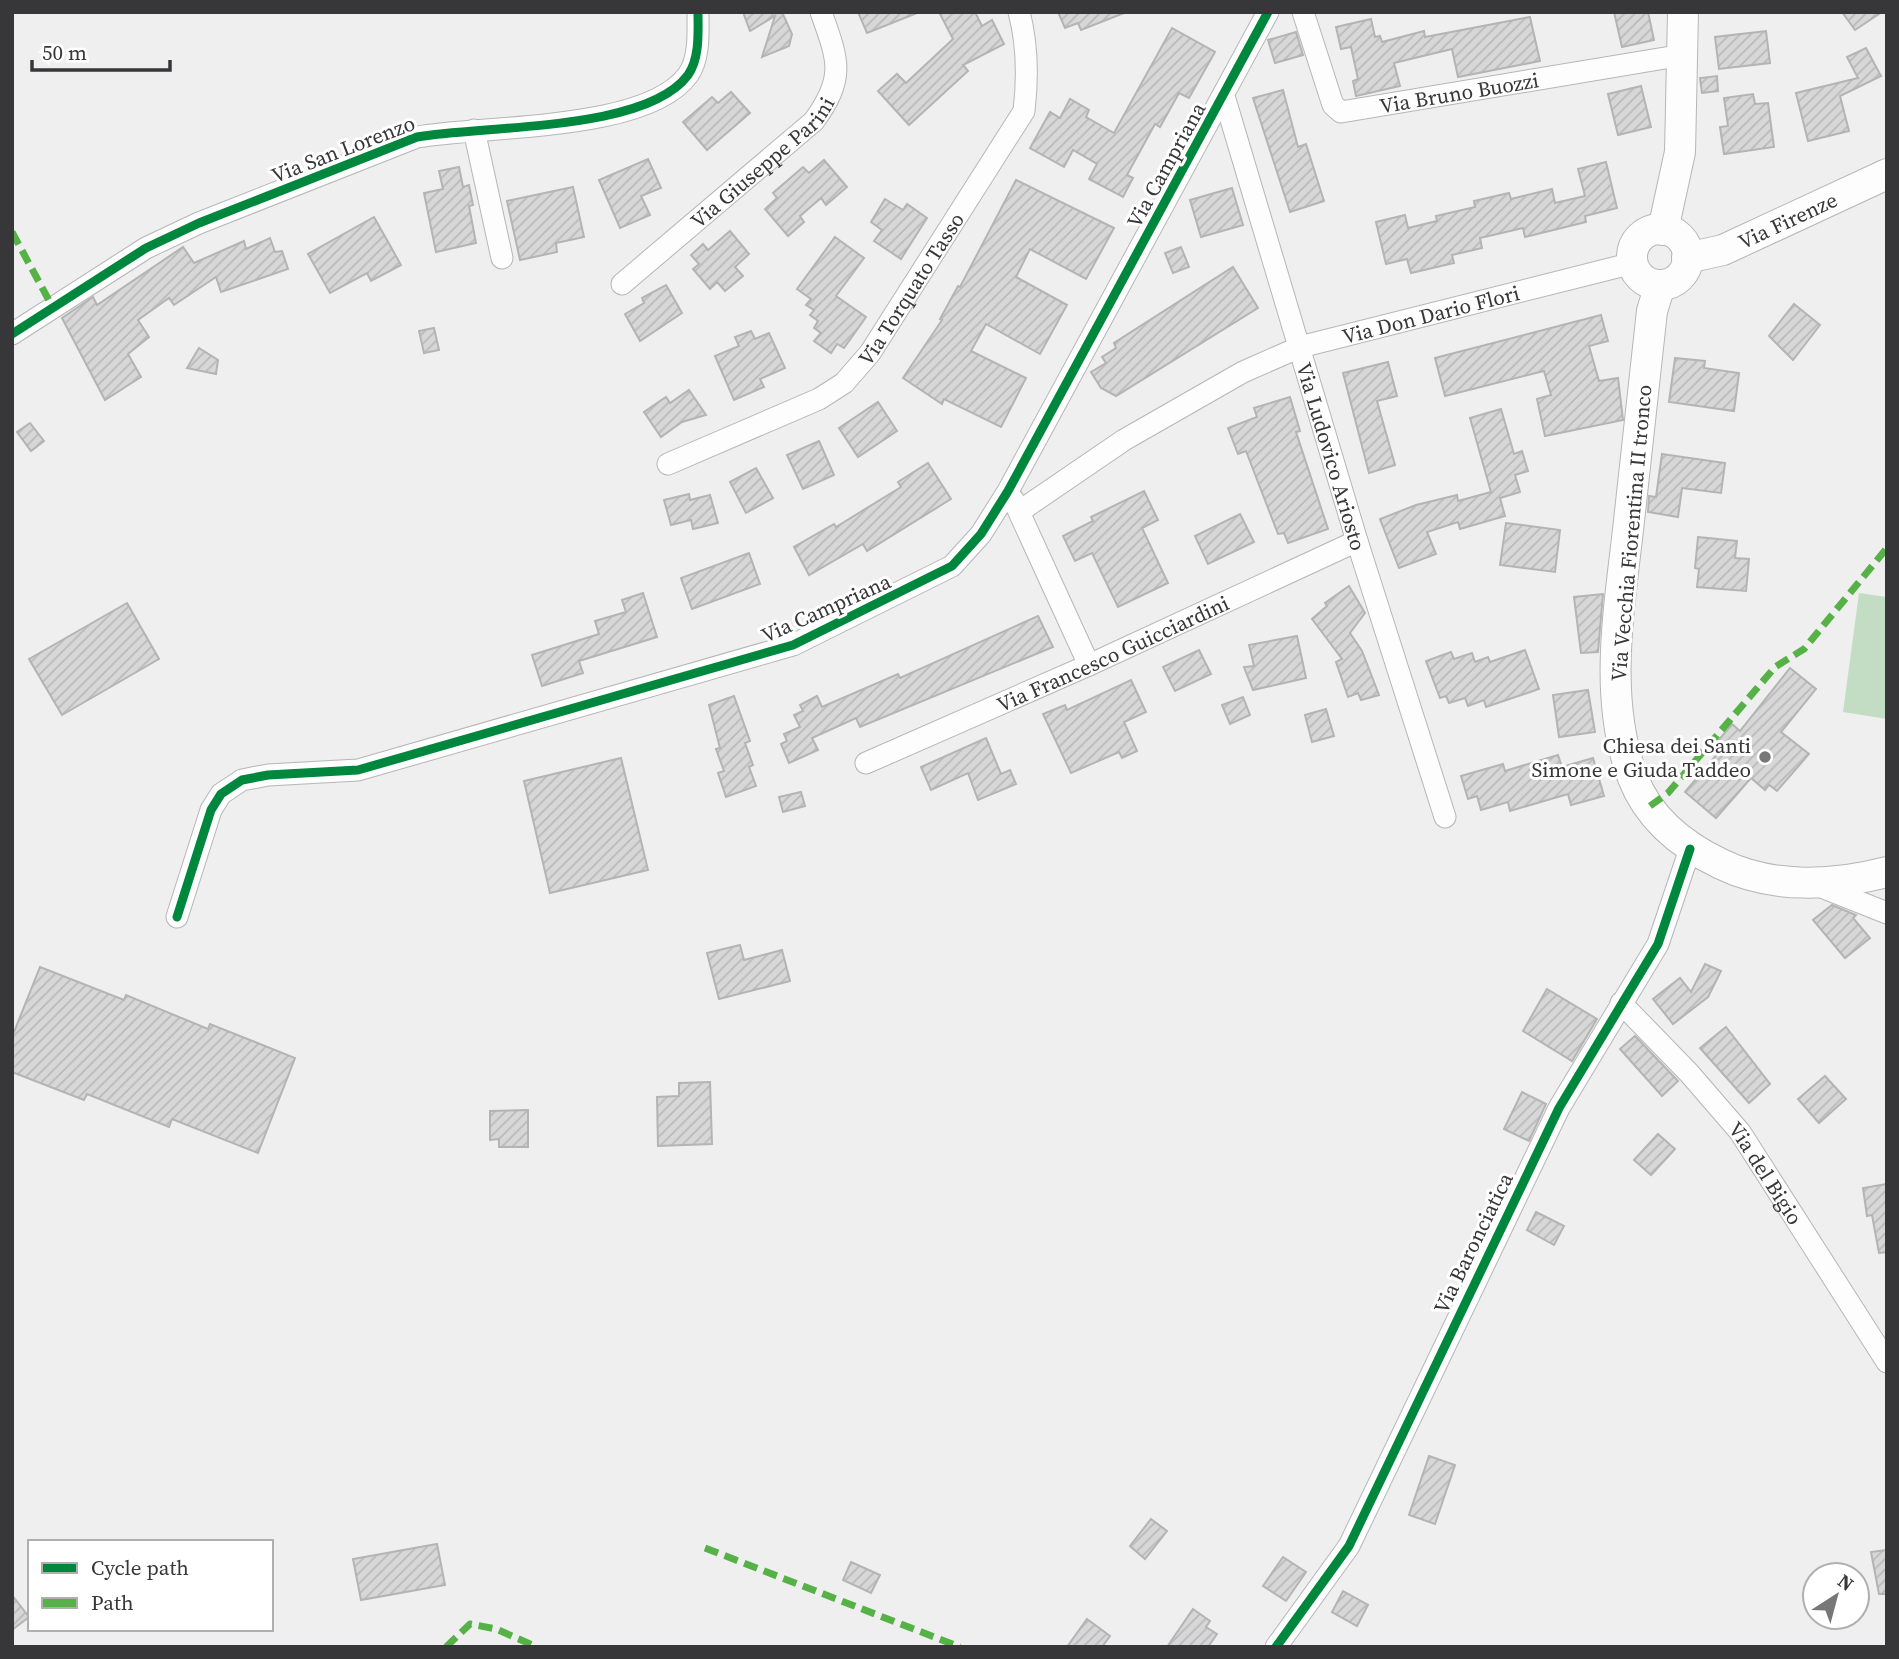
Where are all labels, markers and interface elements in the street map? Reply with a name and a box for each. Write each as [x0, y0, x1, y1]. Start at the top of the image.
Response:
scale bar [32, 28, 170, 72]
text: 50 m [42, 38, 87, 67]
street label: Via Bruno Buozzi [1377, 65, 1541, 120]
street label: Via Giuseppe Parini [684, 92, 841, 235]
street label: Via Campriana [1120, 97, 1213, 233]
street label: Via San Lorenzo [267, 108, 419, 190]
street label: Via Firenze [1733, 185, 1842, 256]
street label: Via Torquato Tasso [851, 207, 970, 371]
street label: Via Don Dario Flori [1339, 278, 1522, 350]
street label: Via Ludovico Ariosto [1290, 359, 1374, 554]
street label: Via Vecchia Fiorentina II tronco [1604, 383, 1658, 683]
street label: Via Campriana [757, 566, 896, 650]
street label: Via Francesco Guicciardini [992, 588, 1233, 718]
place label: Chiesa dei Santi Simone e Giuda Taddeo [1532, 731, 1751, 784]
marker: Chiesa dei Santi Simone e Giuda Taddeo [1757, 749, 1773, 765]
street label: Via del Bigio [1722, 1115, 1810, 1230]
street label: Via Baronciatica [1426, 1167, 1520, 1318]
legend [28, 1540, 273, 1631]
text: Cycle path [91, 1553, 189, 1582]
north arrow [1801, 1561, 1871, 1631]
text: N [1833, 1568, 1859, 1597]
text: Path [91, 1588, 134, 1617]

